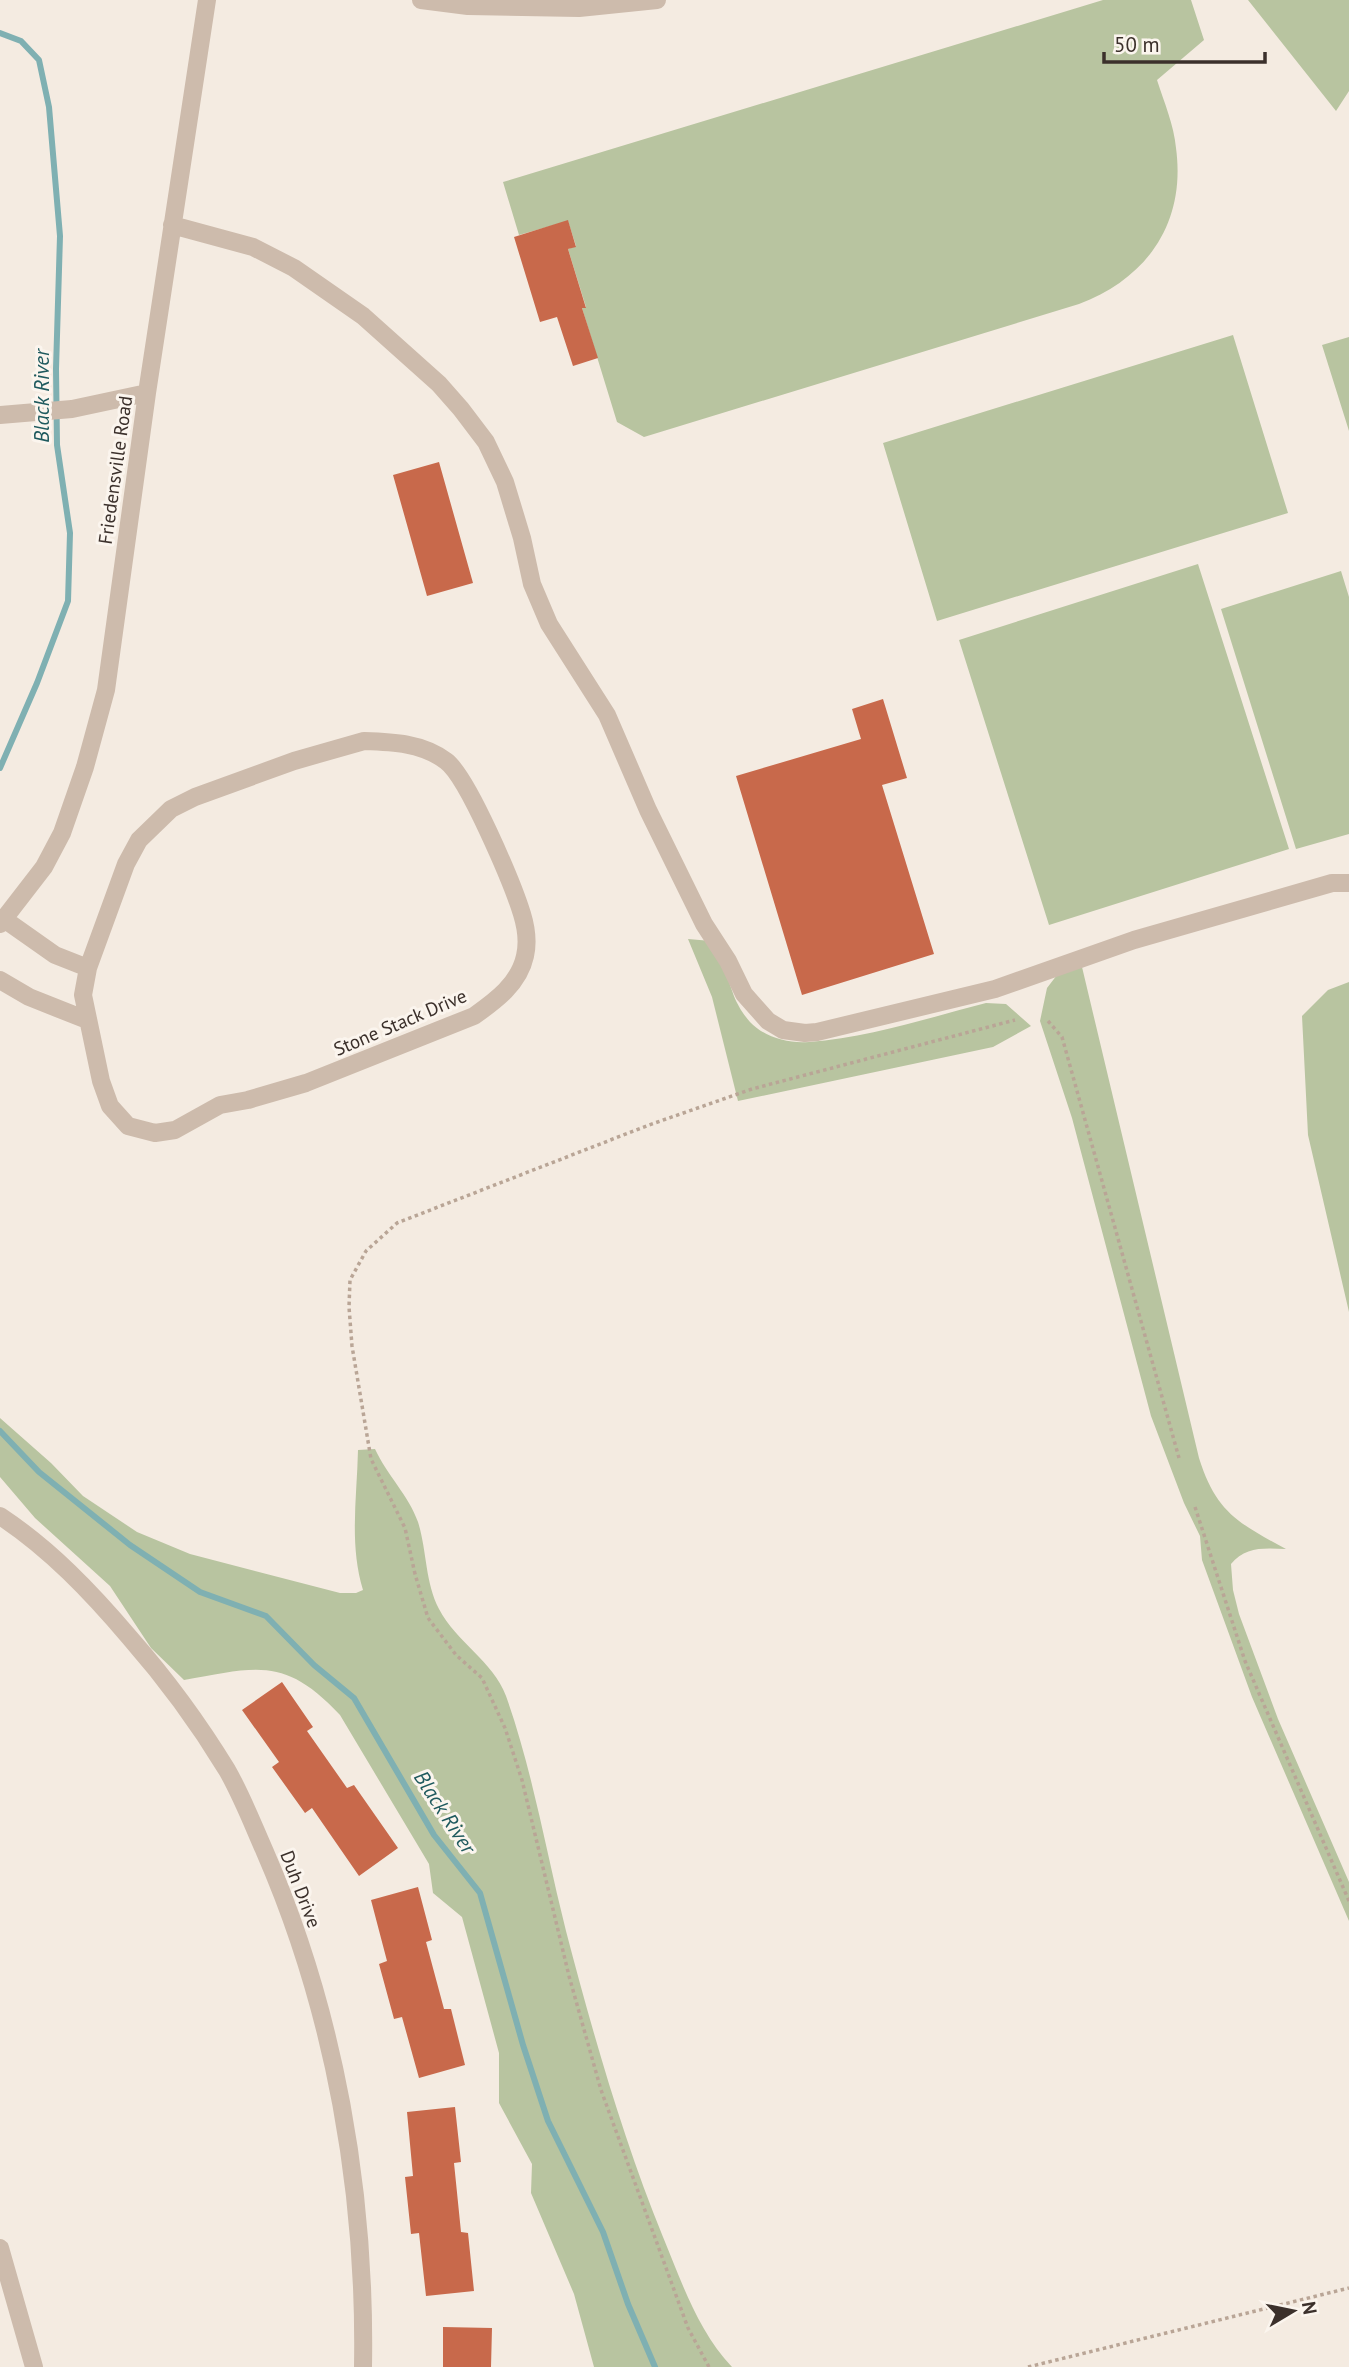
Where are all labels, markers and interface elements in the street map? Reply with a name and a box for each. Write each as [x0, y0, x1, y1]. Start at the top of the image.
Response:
scale bar [1104, 21, 1265, 65]
text: 50 m [1114, 31, 1160, 58]
water label: Black River [28, 347, 55, 443]
street label: Friedensville Road [93, 394, 137, 546]
street label: Stone Stack Drive [330, 983, 470, 1061]
water label: Black River [408, 1765, 483, 1860]
street label: Duh Drive [275, 1847, 327, 1931]
north arrow [1258, 2276, 1328, 2346]
text: N [1297, 2300, 1323, 2316]

